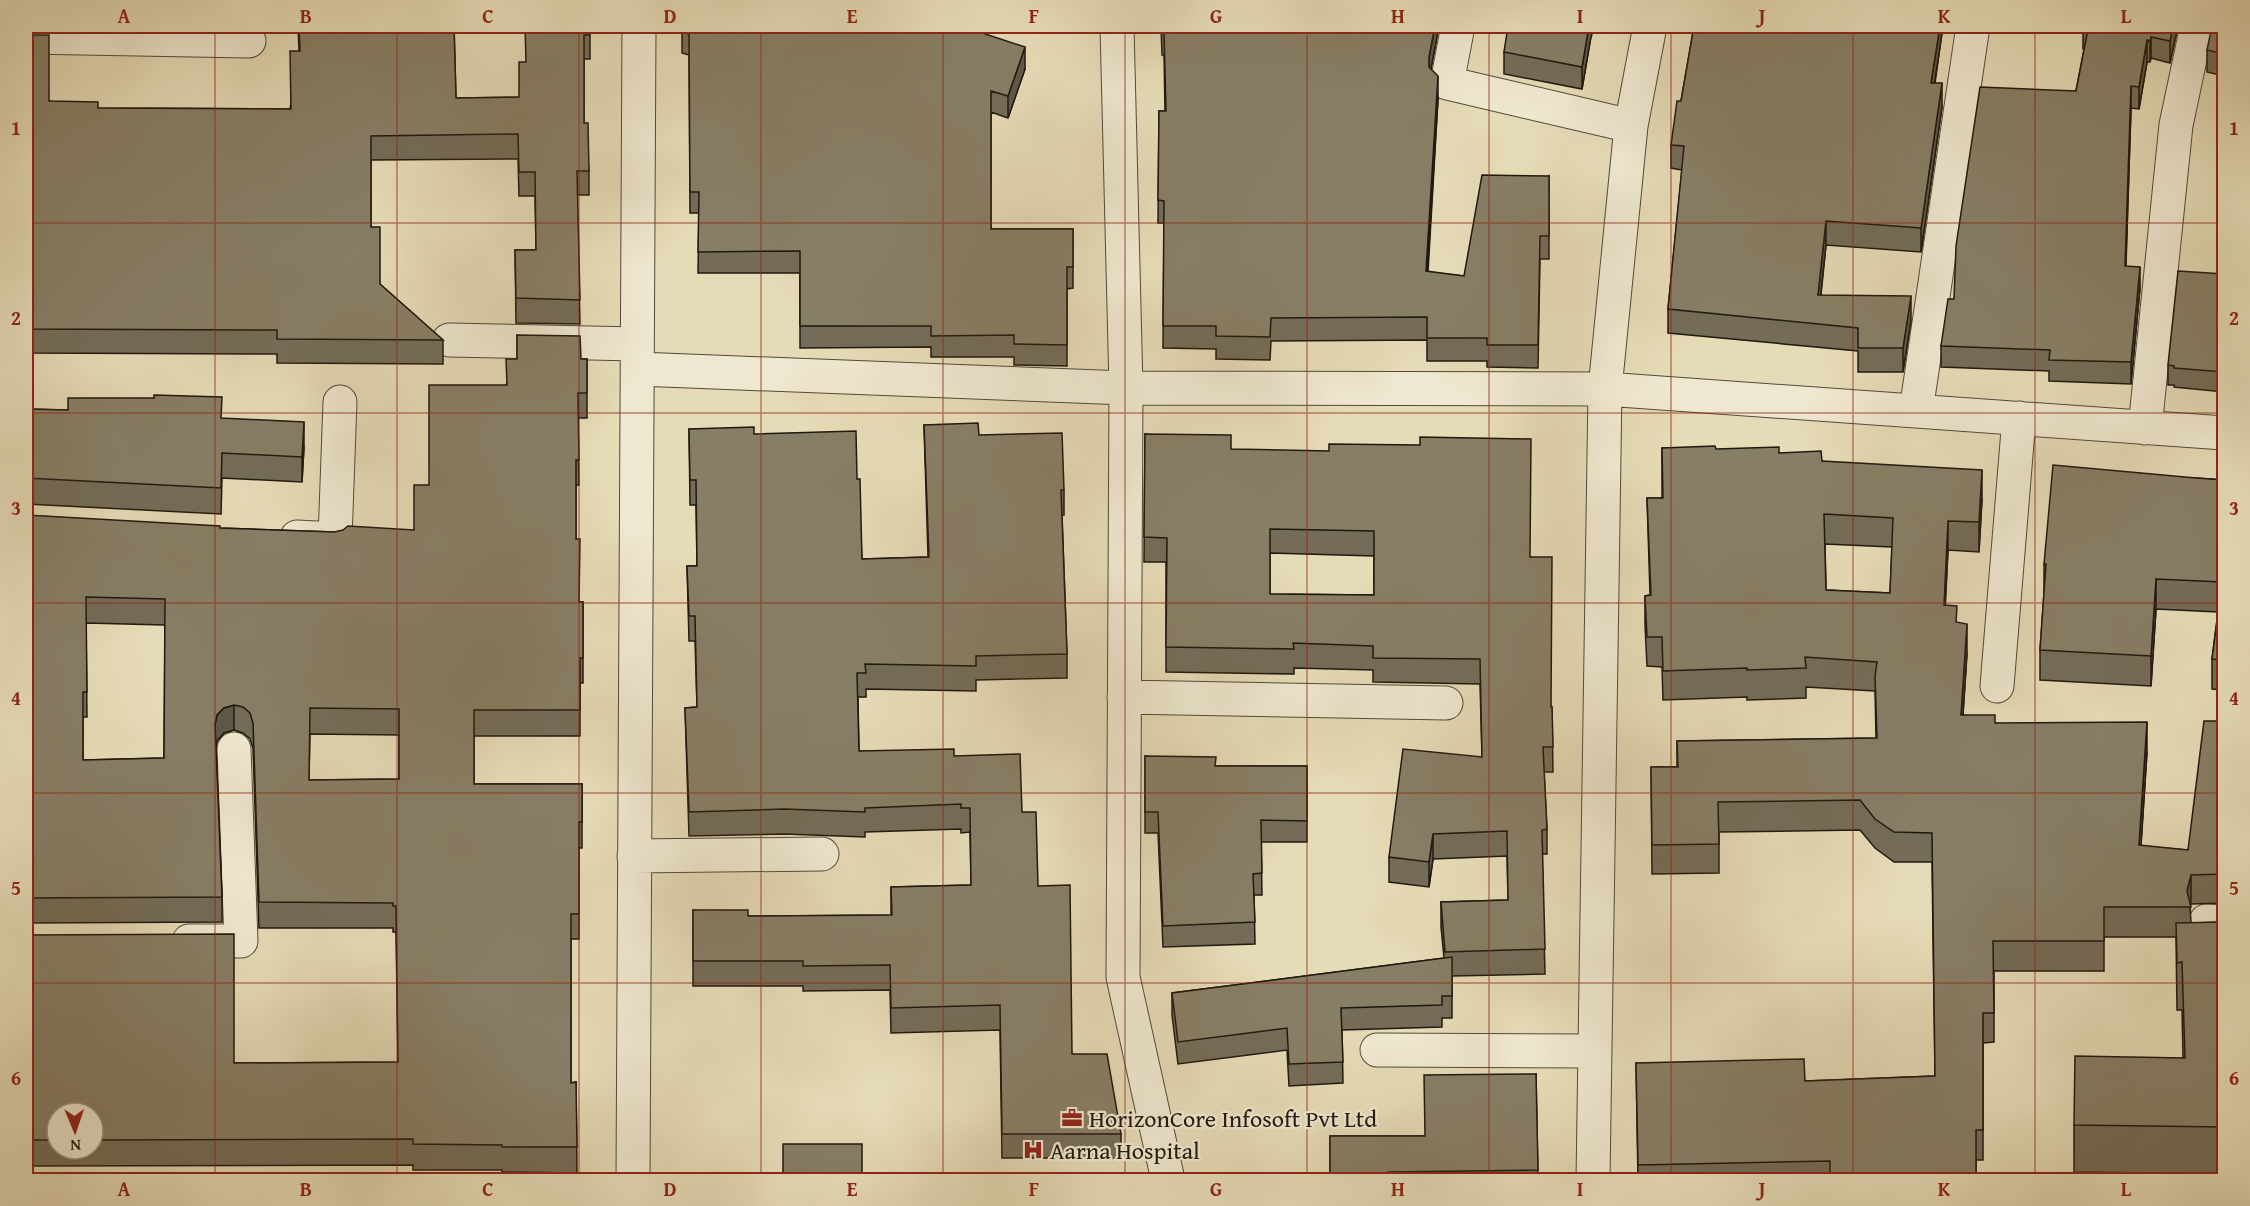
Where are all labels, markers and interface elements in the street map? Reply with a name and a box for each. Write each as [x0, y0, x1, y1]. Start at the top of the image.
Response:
text: A [118, 1, 131, 30]
text: B [300, 1, 312, 30]
text: C [482, 1, 494, 30]
text: D [663, 1, 677, 30]
text: E [847, 1, 858, 30]
text: F [1029, 1, 1039, 30]
text: G [1210, 1, 1222, 30]
text: H [1391, 1, 1405, 30]
text: I [1577, 1, 1583, 30]
text: J [1756, 1, 1766, 30]
text: K [1938, 1, 1951, 30]
text: L [2121, 1, 2132, 30]
text: 1 [11, 113, 21, 142]
text: 1 [2229, 113, 2239, 142]
text: 2 [11, 303, 21, 332]
text: 2 [2229, 303, 2239, 332]
text: 3 [11, 493, 21, 522]
text: 3 [2229, 493, 2239, 522]
text: 4 [11, 683, 21, 712]
text: 4 [2229, 683, 2239, 712]
text: 5 [11, 873, 21, 902]
text: 5 [2229, 873, 2239, 902]
text: 6 [11, 1063, 21, 1092]
text: 6 [2229, 1063, 2239, 1092]
north arrow [45, 1101, 105, 1161]
place label: HorizonCore Infosoft Pvt Ltd [1089, 1101, 1377, 1136]
office icon: HorizonCore Infosoft Pvt Ltd [1060, 1106, 1084, 1130]
place label: Aarna Hospital [1050, 1133, 1200, 1168]
text: N [69, 1134, 81, 1158]
hospital icon: Aarna Hospital [1021, 1138, 1045, 1162]
text: A [118, 1174, 131, 1203]
text: B [300, 1174, 312, 1203]
text: C [482, 1174, 494, 1203]
text: D [663, 1174, 677, 1203]
text: E [847, 1174, 858, 1203]
text: F [1029, 1174, 1039, 1203]
text: G [1210, 1174, 1222, 1203]
text: H [1391, 1174, 1405, 1203]
text: I [1577, 1174, 1583, 1203]
text: J [1756, 1174, 1766, 1203]
text: K [1938, 1174, 1951, 1203]
text: L [2121, 1174, 2132, 1203]

